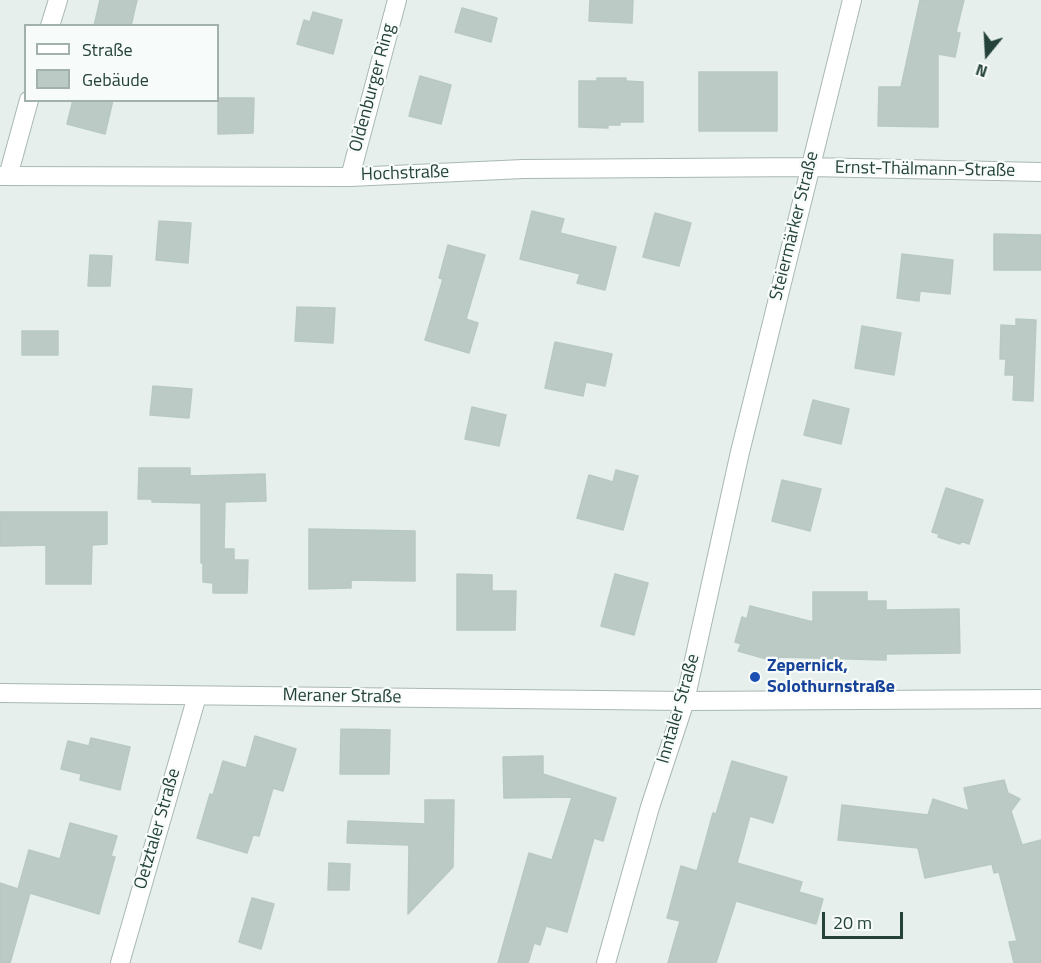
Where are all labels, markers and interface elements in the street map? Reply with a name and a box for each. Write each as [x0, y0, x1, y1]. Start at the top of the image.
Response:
street label: Oldenburger Ring [345, 21, 401, 155]
legend [24, 24, 219, 102]
north arrow [957, 24, 1017, 84]
text: Straße [82, 36, 133, 63]
text: N [972, 58, 990, 84]
text: Gebäude [82, 66, 149, 93]
street label: Steiermärker Straße [766, 149, 824, 303]
street label: Ernst-Thälmann-Straße [835, 158, 1015, 182]
street label: Hochstraße [360, 162, 450, 186]
street label: Inntaler Straße [653, 652, 705, 766]
place label: Zepernick, Solothurnstraße [767, 656, 895, 698]
marker: Zepernick, Solothurnstraße [748, 670, 762, 684]
street label: Meraner Straße [282, 685, 402, 709]
street label: Oetztaler Straße [130, 766, 186, 892]
scale bar [825, 900, 906, 938]
text: 20 m [833, 909, 872, 936]

